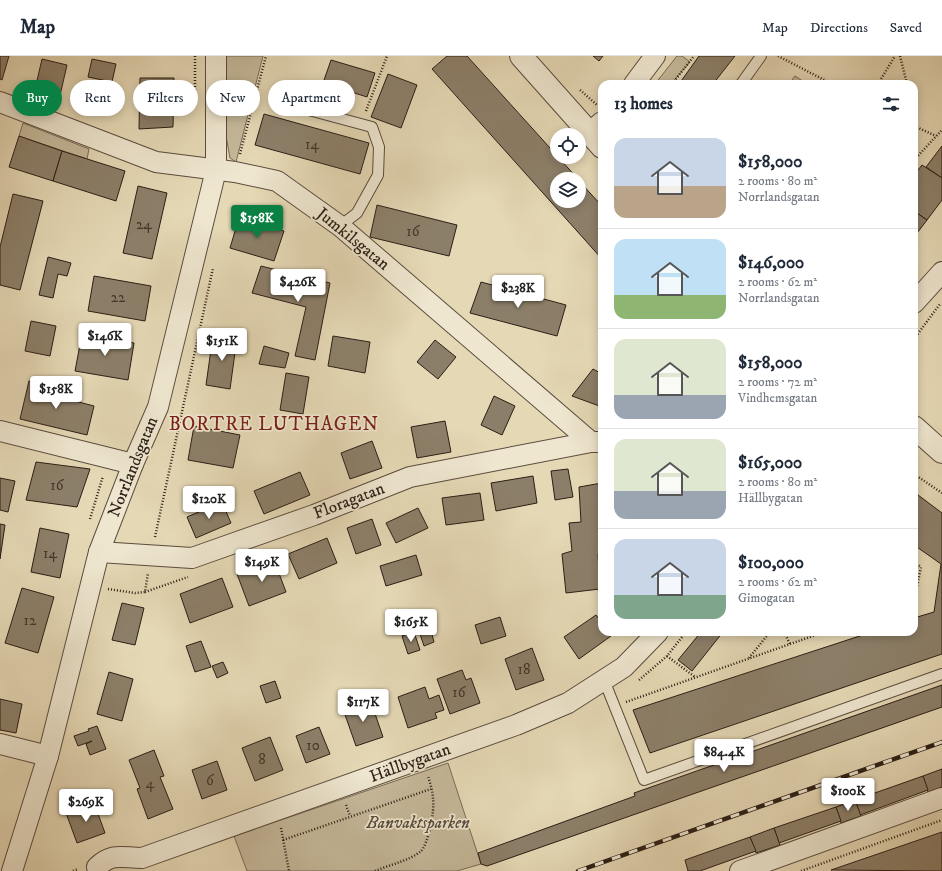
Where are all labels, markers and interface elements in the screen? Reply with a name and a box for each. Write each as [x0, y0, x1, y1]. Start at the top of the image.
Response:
text: Map [20, 16, 55, 39]
text: Map [762, 19, 788, 37]
text: Directions [810, 19, 868, 37]
text: Saved [890, 19, 922, 37]
chip: Buy [12, 80, 62, 116]
chip: Rent [70, 80, 125, 116]
chip: Filters [133, 80, 198, 116]
chip: New [206, 80, 260, 116]
chip: Apartment [268, 80, 355, 116]
text: 13 homes [614, 93, 673, 115]
icon: filters [880, 93, 902, 115]
map controls [550, 128, 586, 208]
button: locate [550, 128, 586, 164]
house number: 14 [305, 135, 319, 154]
text: $158,000 [738, 151, 802, 173]
icon: home [646, 154, 694, 202]
button: layers [550, 172, 586, 208]
text: 2 rooms · 80 m² [738, 173, 817, 189]
text: Norrlandsgatan [738, 189, 820, 205]
street label: Jumkilsgatan [310, 201, 394, 275]
pin: $158K [229, 205, 285, 239]
text: $158K [240, 210, 274, 226]
house number: 24 [136, 215, 152, 234]
house number: 16 [406, 222, 421, 241]
text: $146,000 [738, 252, 804, 274]
icon: home [646, 255, 694, 303]
pin: $426K [270, 269, 326, 303]
text: $426K [280, 274, 316, 290]
text: 2 rooms · 62 m² [738, 274, 817, 290]
pin: $238K [490, 275, 546, 309]
text: $238K [501, 280, 535, 296]
house number: 22 [111, 288, 126, 307]
text: Norrlandsgatan [738, 290, 820, 306]
pin: $146K [77, 323, 133, 357]
text: $146K [87, 328, 123, 344]
pin: $151K [194, 328, 250, 362]
text: $151K [206, 333, 238, 349]
text: $158,000 [738, 352, 802, 374]
icon: home [646, 355, 694, 403]
text: 2 rooms · 72 m² [738, 374, 817, 390]
pin: $158K [28, 376, 84, 410]
text: $158K [39, 381, 73, 397]
text: Vindhemsgatan [738, 390, 817, 406]
street label: Norrlandsgatan [103, 413, 163, 521]
district label: BORTRE LUTHAGEN [169, 413, 379, 436]
text: $165,000 [738, 452, 802, 474]
icon: home [646, 455, 694, 503]
text: 2 rooms · 80 m² [738, 474, 817, 490]
house number: 16 [50, 476, 65, 495]
street label: Floragatan [310, 477, 388, 525]
pin: $120K [181, 486, 237, 520]
text: Hällbygatan [738, 490, 803, 506]
text: $120K [192, 491, 226, 507]
house number: 14 [43, 544, 57, 563]
pin: $149K [234, 549, 290, 583]
text: $100,000 [738, 552, 804, 574]
text: $149K [245, 554, 279, 570]
icon: home [646, 555, 694, 603]
text: 2 rooms · 62 m² [738, 574, 817, 590]
text: Gimogatan [738, 590, 795, 606]
pin: $165K [383, 609, 439, 643]
house number: 12 [24, 611, 37, 630]
text: $165K [394, 614, 428, 630]
house number: 18 [517, 660, 531, 679]
house number: 16 [452, 683, 467, 702]
pin: $117K [335, 689, 391, 723]
text: $117K [347, 694, 379, 710]
house number: 10 [306, 736, 320, 755]
street label: Hällbygatan [366, 738, 454, 788]
pin: $84.4K [691, 739, 757, 773]
text: $84.4K [703, 744, 745, 760]
house number: 8 [258, 750, 266, 769]
house number: 6 [206, 771, 215, 790]
house number: 4 [146, 774, 155, 793]
pin: $100K [820, 778, 876, 812]
text: $100K [831, 783, 865, 799]
pin: $269K [58, 789, 114, 823]
text: $269K [68, 794, 104, 810]
park label: Banvaktsparken [365, 812, 470, 834]

